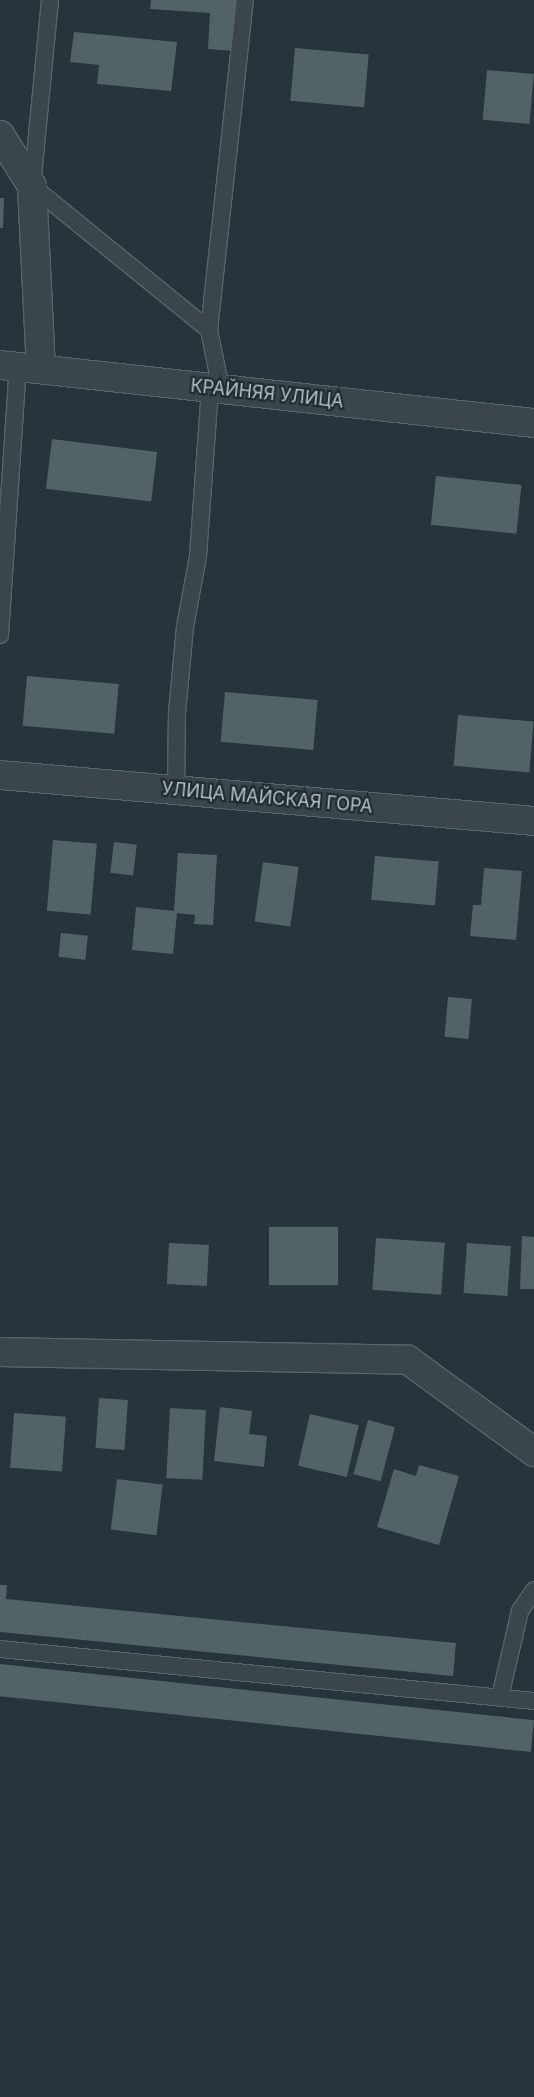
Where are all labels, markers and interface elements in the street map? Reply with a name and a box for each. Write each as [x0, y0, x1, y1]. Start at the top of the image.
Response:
street label: КРАЙНЯЯ УЛИЦА [190, 375, 344, 413]
street label: УЛИЦА МАЙСКАЯ ГОРА [161, 778, 373, 818]

